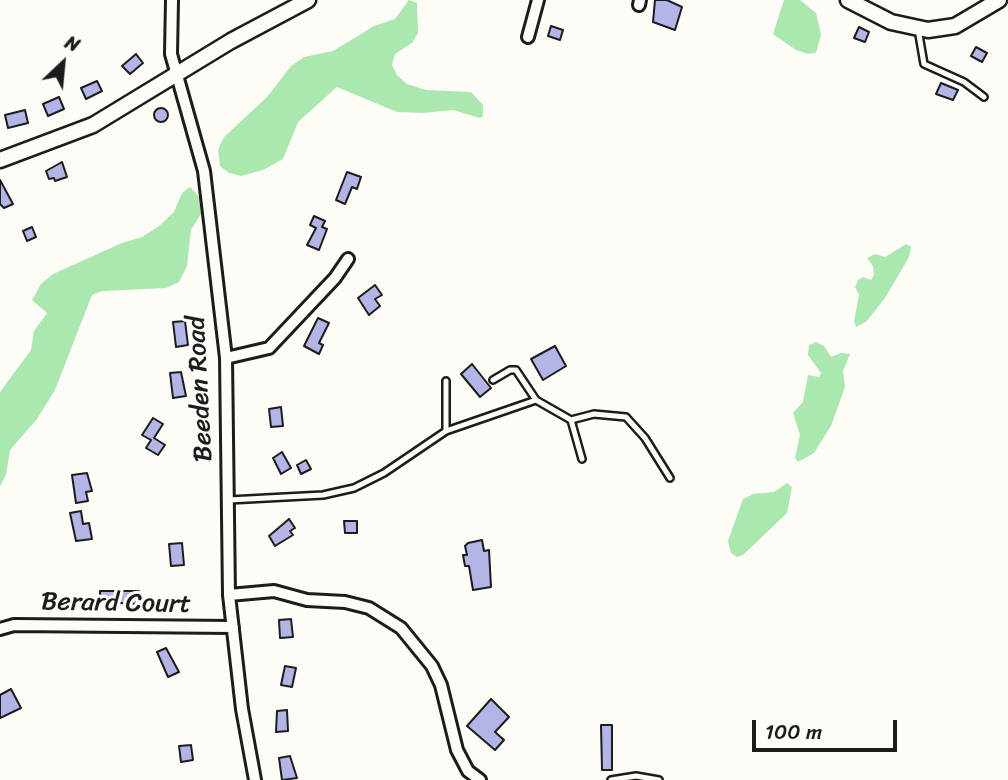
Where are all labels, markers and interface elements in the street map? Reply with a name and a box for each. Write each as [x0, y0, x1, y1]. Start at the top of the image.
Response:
text: N [59, 26, 86, 61]
north arrow [28, 28, 98, 98]
street label: Beeden Road [182, 315, 220, 463]
street label: Berard Court [41, 587, 191, 621]
scale bar [756, 706, 901, 750]
text: 100 m [765, 713, 822, 751]

